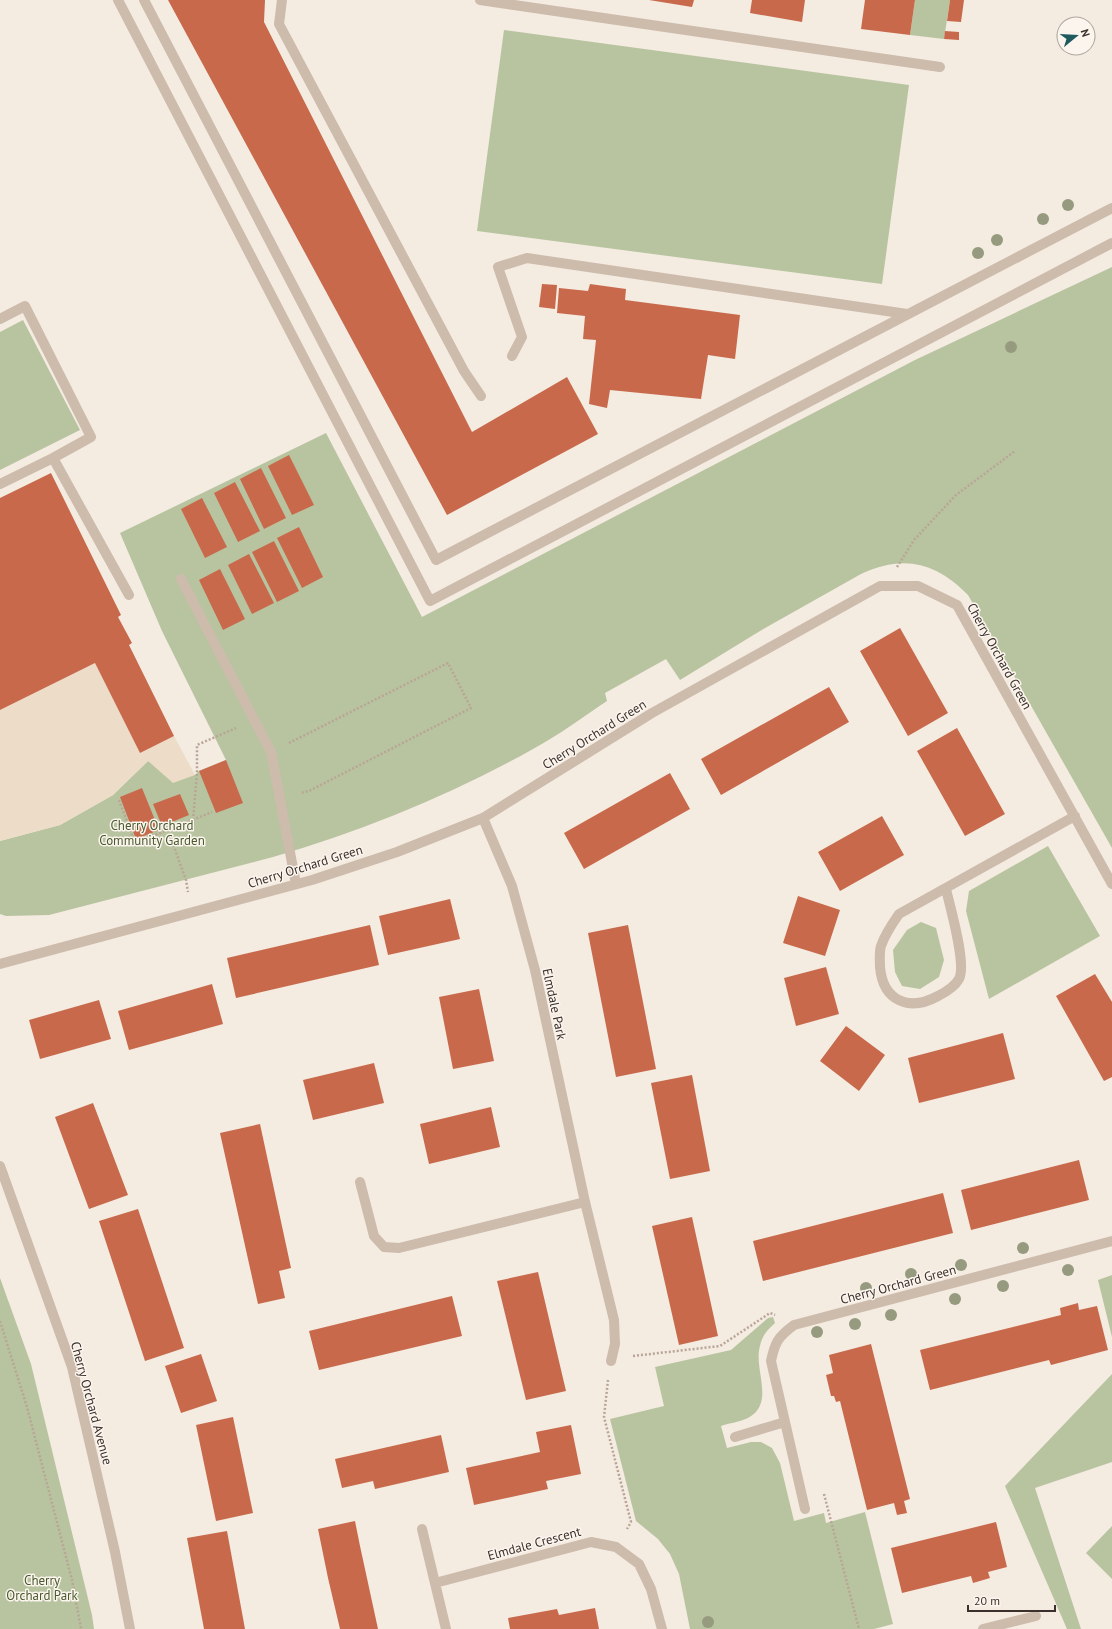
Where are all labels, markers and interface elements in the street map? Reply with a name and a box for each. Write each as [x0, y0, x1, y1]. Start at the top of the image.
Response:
north arrow [1056, 16, 1096, 56]
text: N [1078, 27, 1093, 39]
street label: Cherry Orchard Green [963, 600, 1036, 712]
street label: Cherry Orchard Green [539, 696, 649, 773]
park label: Cherry Orchard Community Garden [99, 817, 205, 849]
street label: Cherry Orchard Green [246, 841, 365, 892]
street label: Elmdale Park [539, 967, 571, 1042]
street label: Cherry Orchard Green [838, 1261, 958, 1308]
street label: Cherry Orchard Avenue [67, 1340, 116, 1467]
street label: Elmdale Crescent [486, 1523, 583, 1564]
park label: Cherry Orchard Park [6, 1572, 79, 1604]
scale bar [968, 1587, 1055, 1613]
text: 20 m [974, 1593, 1000, 1608]

